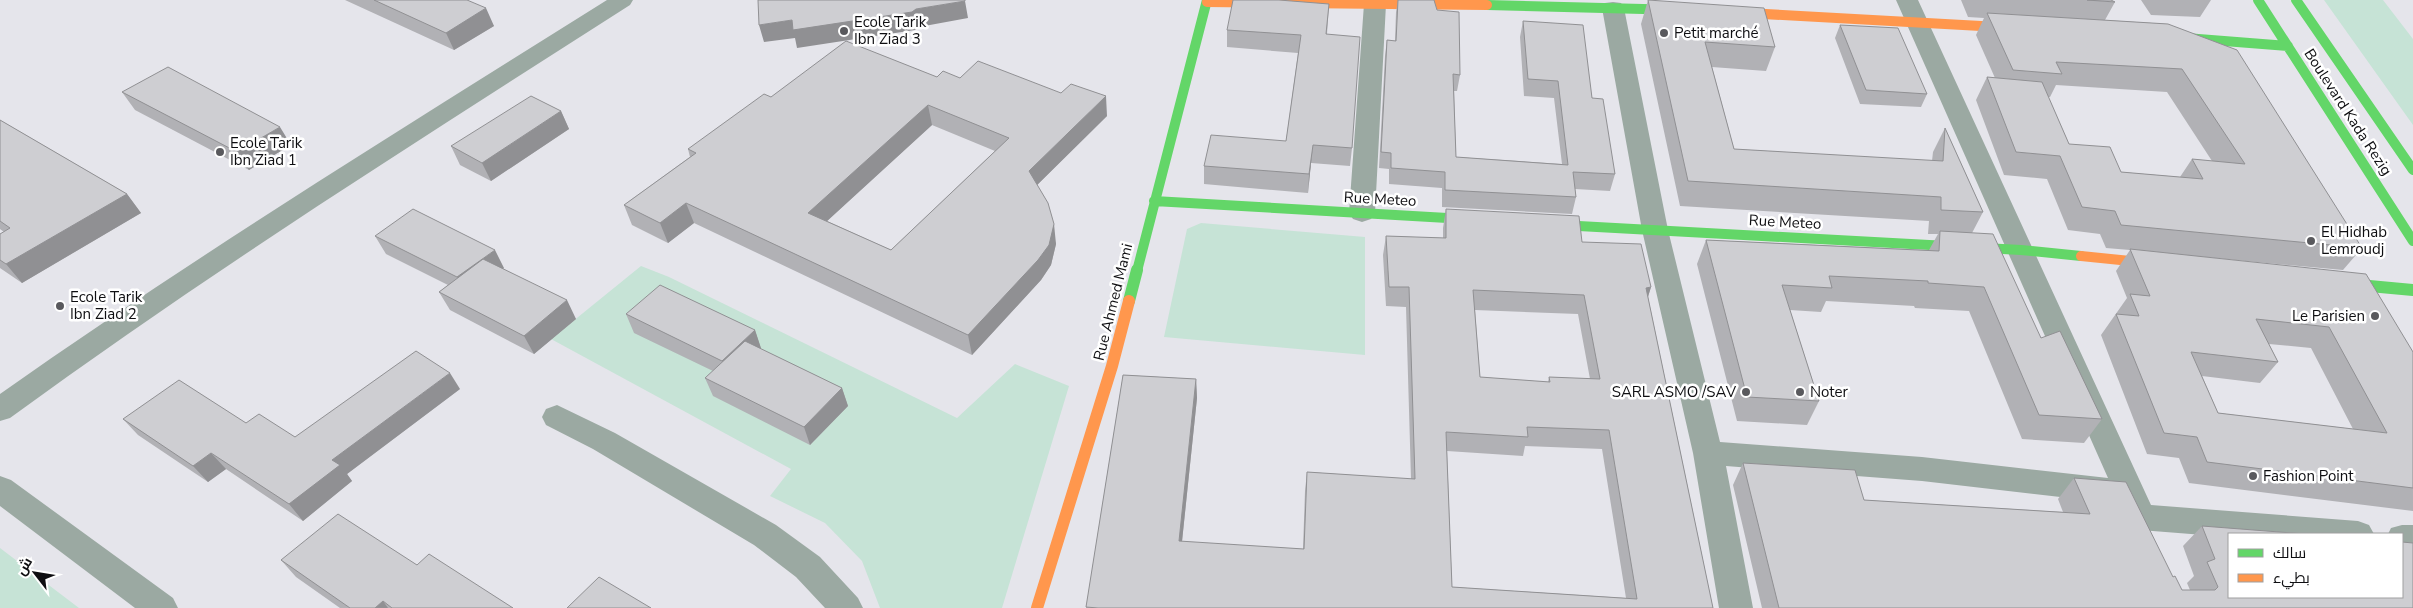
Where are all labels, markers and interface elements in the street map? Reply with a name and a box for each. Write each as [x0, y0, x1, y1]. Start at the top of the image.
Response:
place label: Ecole Tarik Ibn Ziad 3 [854, 12, 927, 49]
place label: Petit marché [1674, 23, 1758, 43]
marker: Ecole Tarik Ibn Ziad 3 [838, 25, 850, 37]
marker: Petit marché [1658, 27, 1670, 39]
street label: Boulevard Kada Rezig [2299, 45, 2397, 179]
place label: Ecole Tarik Ibn Ziad 1 [230, 133, 303, 170]
marker: Ecole Tarik Ibn Ziad 1 [214, 146, 226, 158]
street label: Rue Meteo [1343, 187, 1417, 211]
street label: Rue Meteo [1748, 210, 1822, 234]
place label: El Hidhab Lemroudj [2321, 222, 2387, 259]
marker: El Hidhab Lemroudj [2305, 235, 2317, 247]
street label: Rue Ahmed Mami [1089, 241, 1137, 363]
place label: Ecole Tarik Ibn Ziad 2 [70, 287, 143, 324]
marker: Ecole Tarik Ibn Ziad 2 [54, 300, 66, 312]
place label: Le Parisien [2292, 306, 2365, 326]
marker: Le Parisien [2369, 310, 2381, 322]
place label: SARL ASMO /SAV [1612, 382, 1737, 402]
place label: Noter [1810, 382, 1849, 402]
marker: SARL ASMO /SAV [1740, 386, 1752, 398]
marker: Noter [1794, 386, 1806, 398]
place label: Fashion Point [2263, 466, 2354, 486]
marker: Fashion Point [2247, 470, 2259, 482]
legend [2228, 533, 2403, 598]
text: سالك [2273, 543, 2306, 563]
north arrow [10, 548, 60, 598]
text: ش [12, 554, 37, 579]
text: بطيء [2273, 568, 2310, 590]

